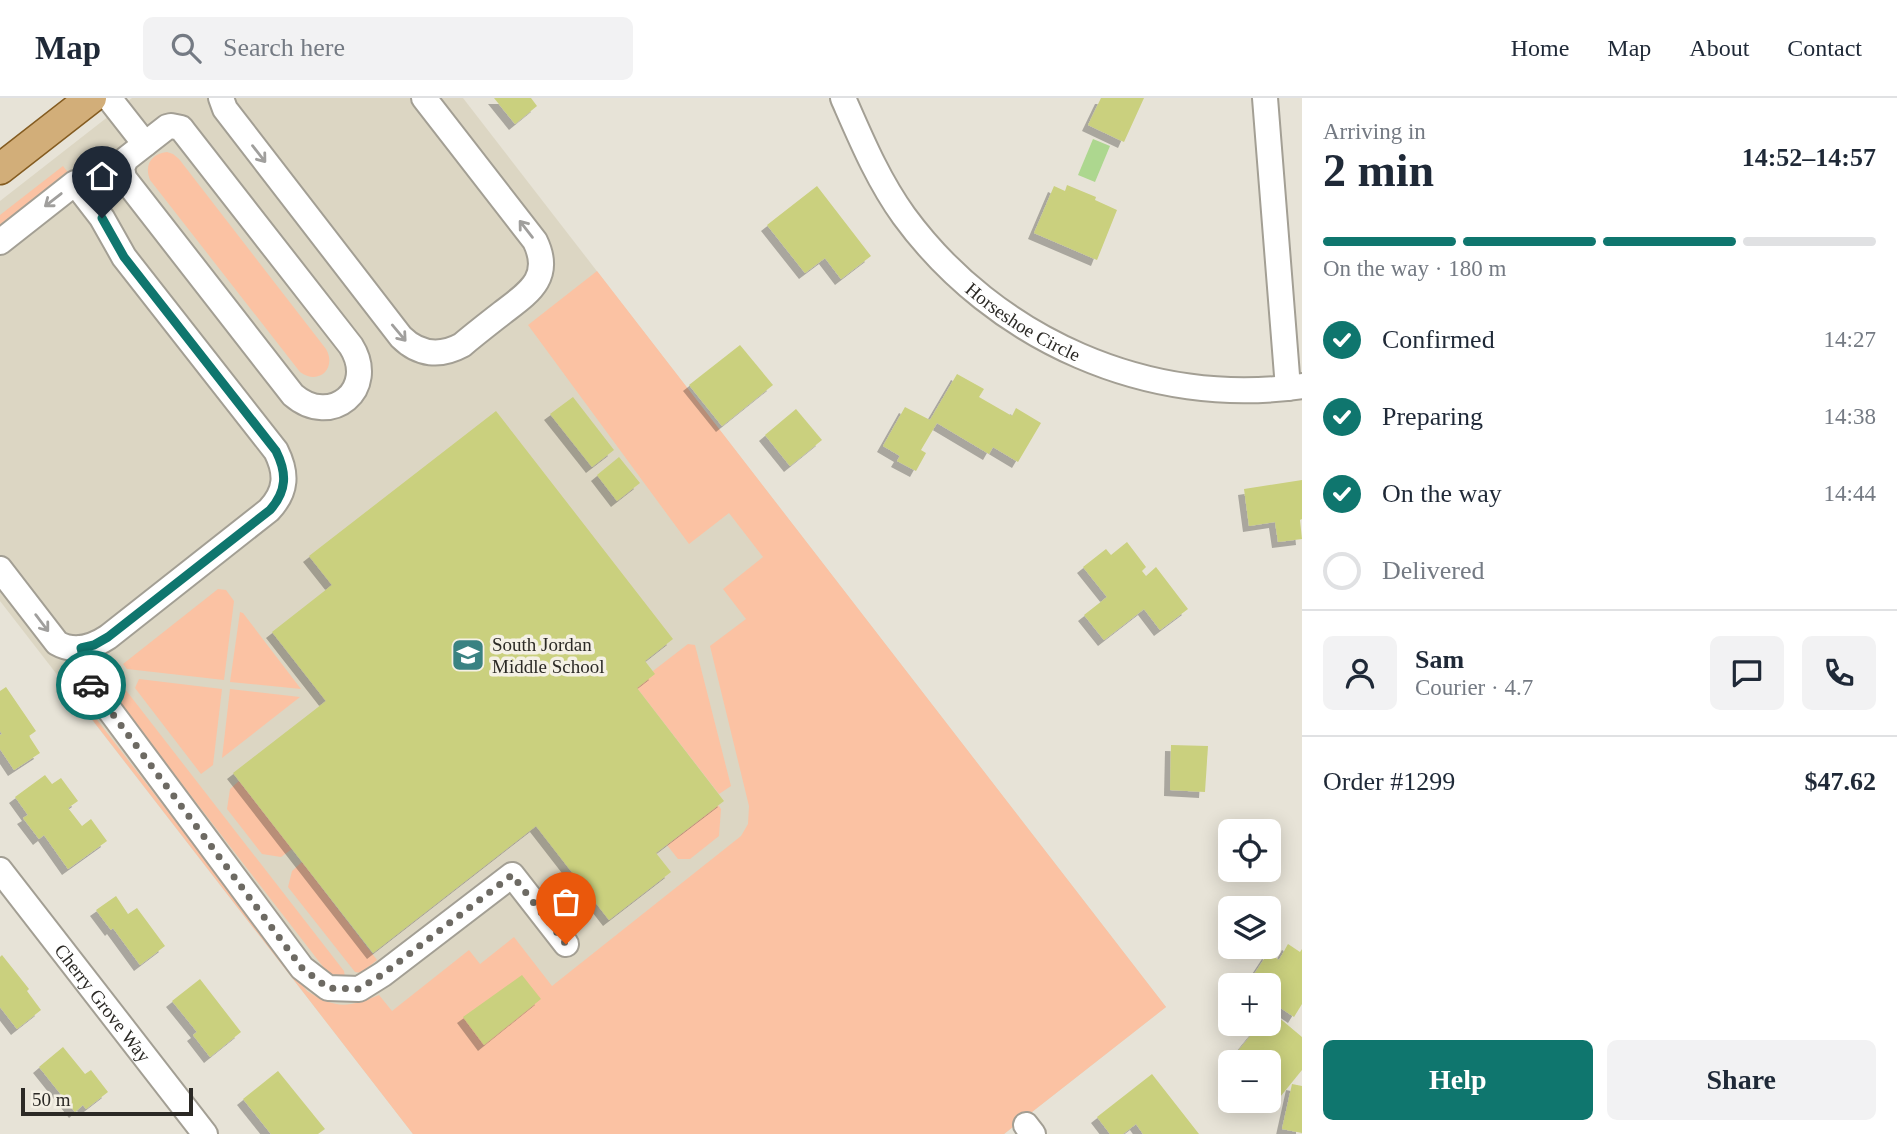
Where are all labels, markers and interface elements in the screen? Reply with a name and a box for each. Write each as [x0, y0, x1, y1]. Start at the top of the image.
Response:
search box [143, 17, 633, 80]
icon: search [167, 29, 205, 67]
text: Map [35, 30, 101, 66]
text: Search here [223, 33, 345, 62]
text: Home [1511, 35, 1569, 61]
text: Map [1607, 35, 1651, 61]
text: About [1689, 35, 1749, 61]
text: Contact [1787, 35, 1862, 61]
text: Arriving in [1323, 119, 1426, 144]
text: 14:52–14:57 [1742, 143, 1876, 172]
one-way arrow [252, 144, 267, 162]
text: 2 min [1323, 145, 1434, 196]
pin [72, 146, 132, 218]
icon: home [83, 157, 121, 195]
one-way arrow [44, 193, 62, 208]
one-way arrow [518, 221, 533, 239]
text: On the way · 180 m [1323, 256, 1506, 281]
street label: Horseshoe Circle [961, 278, 1083, 366]
icon: check [1323, 321, 1361, 359]
one-way arrow [391, 324, 407, 342]
text: Confirmed [1382, 325, 1495, 354]
text: 14:27 [1824, 327, 1876, 352]
icon: check [1323, 398, 1361, 436]
text: Preparing [1382, 402, 1483, 431]
text: 14:38 [1824, 404, 1876, 429]
icon: check [1323, 475, 1361, 513]
text: On the way [1382, 479, 1502, 508]
text: 14:44 [1824, 481, 1876, 506]
text: Delivered [1382, 556, 1485, 585]
one-way arrow [34, 613, 49, 632]
place label: South Jordan Middle School [492, 634, 604, 677]
school or university icon: South Jordan Middle School [449, 636, 487, 674]
button: person [1323, 636, 1397, 710]
button: chat [1710, 636, 1784, 710]
button: phone [1802, 636, 1876, 710]
text: Sam [1415, 645, 1464, 674]
courier [56, 650, 126, 720]
icon: car [72, 666, 110, 704]
text: Courier · 4.7 [1415, 675, 1533, 700]
text: Order #1299 [1323, 767, 1455, 796]
text: $47.62 [1805, 767, 1876, 796]
map controls [1218, 819, 1281, 1113]
button: locate [1218, 819, 1281, 882]
pin [536, 872, 596, 944]
icon: bag [547, 883, 585, 921]
button: layers [1218, 896, 1281, 959]
street label: Cherry Grove Way [50, 940, 155, 1067]
button: + [1218, 973, 1281, 1036]
button: Help [1323, 1040, 1593, 1120]
button: Share [1607, 1040, 1876, 1120]
button: − [1218, 1050, 1281, 1113]
scale bar [21, 1085, 192, 1117]
text: 50 m [32, 1089, 71, 1110]

